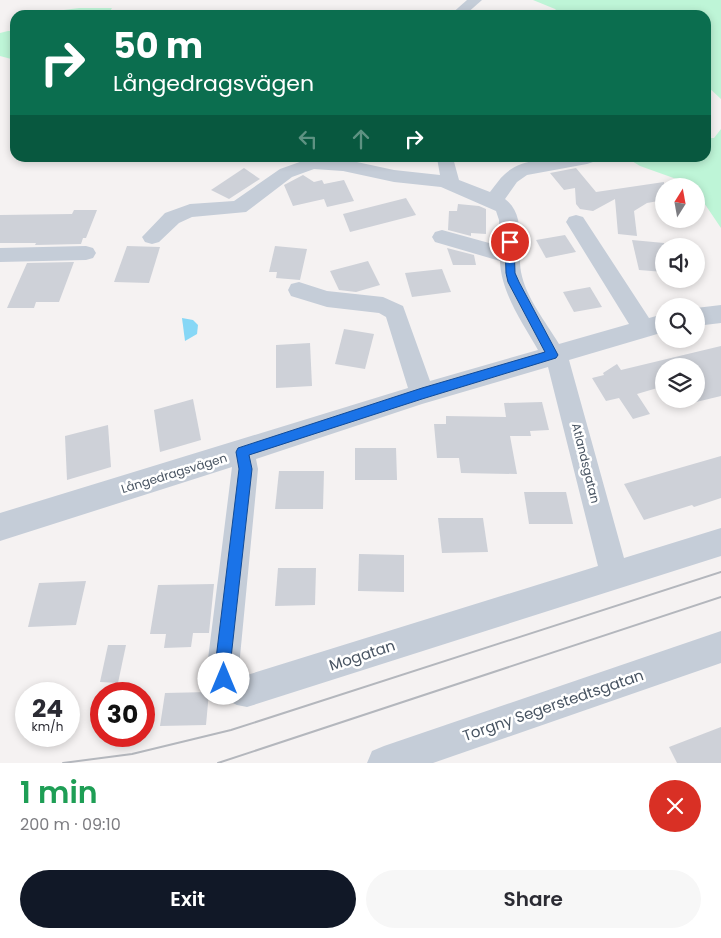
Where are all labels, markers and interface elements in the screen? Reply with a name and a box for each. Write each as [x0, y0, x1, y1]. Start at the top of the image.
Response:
text: 50 m [113, 21, 203, 70]
icon: right [30, 30, 95, 95]
text: Långedragsvägen [113, 68, 314, 99]
icon: left [294, 125, 322, 153]
icon: ahead [347, 125, 375, 153]
icon: right [400, 125, 428, 153]
north arrow [655, 178, 705, 228]
map controls [655, 178, 705, 408]
pin [489, 221, 531, 263]
icon: arrive [496, 228, 524, 256]
button: sound [655, 238, 705, 288]
button: search [655, 298, 705, 348]
button: layers [655, 358, 705, 408]
street label: Atlandsgatan [568, 421, 604, 505]
street label: Långedragsvägen [119, 449, 229, 497]
street label: Mogatan [326, 635, 398, 675]
position arrow [197, 652, 249, 704]
street label: Torgny Segerstedtsgatan [460, 664, 646, 746]
speed limit sign: 30 [90, 682, 155, 747]
text: 24 [32, 691, 63, 726]
text: km/h [32, 718, 63, 735]
text: 1 min [20, 771, 98, 814]
button: close [649, 780, 701, 832]
text: 200 m · 09:10 [20, 813, 121, 836]
button: Exit [20, 870, 356, 928]
button: Share [366, 870, 701, 928]

